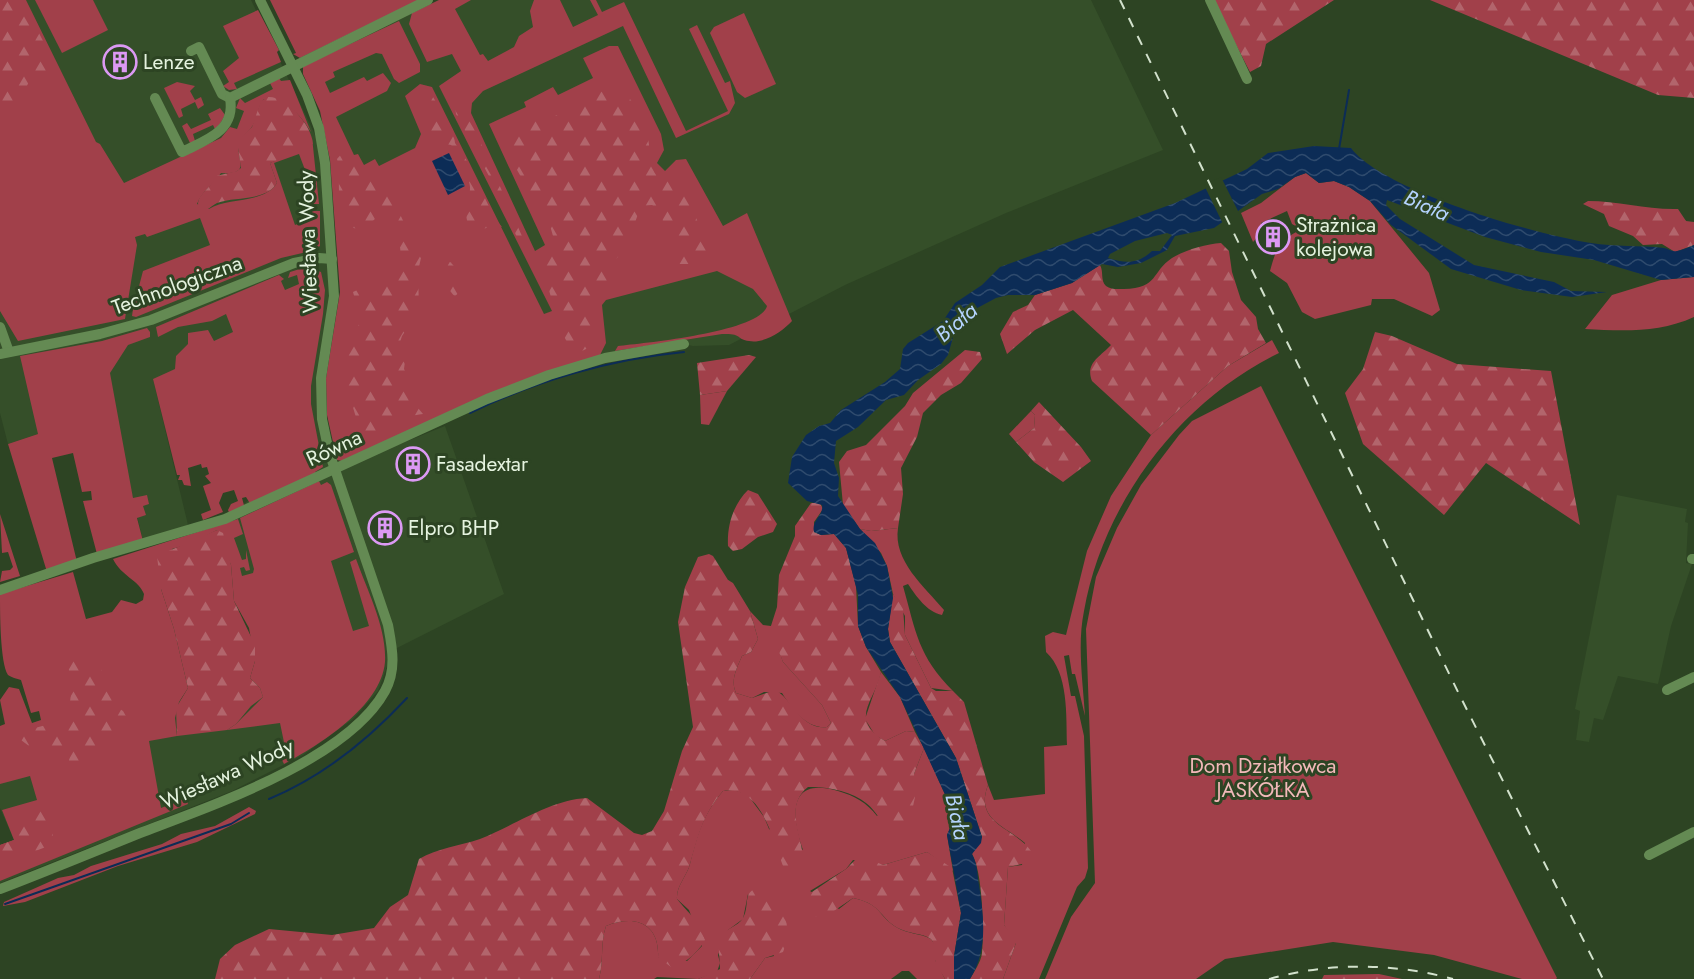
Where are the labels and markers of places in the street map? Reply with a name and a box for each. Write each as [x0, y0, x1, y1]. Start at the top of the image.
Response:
building icon: Lenze [102, 44, 138, 80]
place label: Lenze [143, 47, 195, 77]
place label: Strażnica kolejowa [1296, 210, 1376, 264]
building icon: Strażnica kolejowa [1255, 219, 1291, 255]
building icon: Fasadextar [395, 446, 431, 482]
place label: Fasadextar [436, 449, 529, 479]
building icon: Elpro BHP [367, 510, 403, 546]
place label: Elpro BHP [408, 513, 499, 543]

